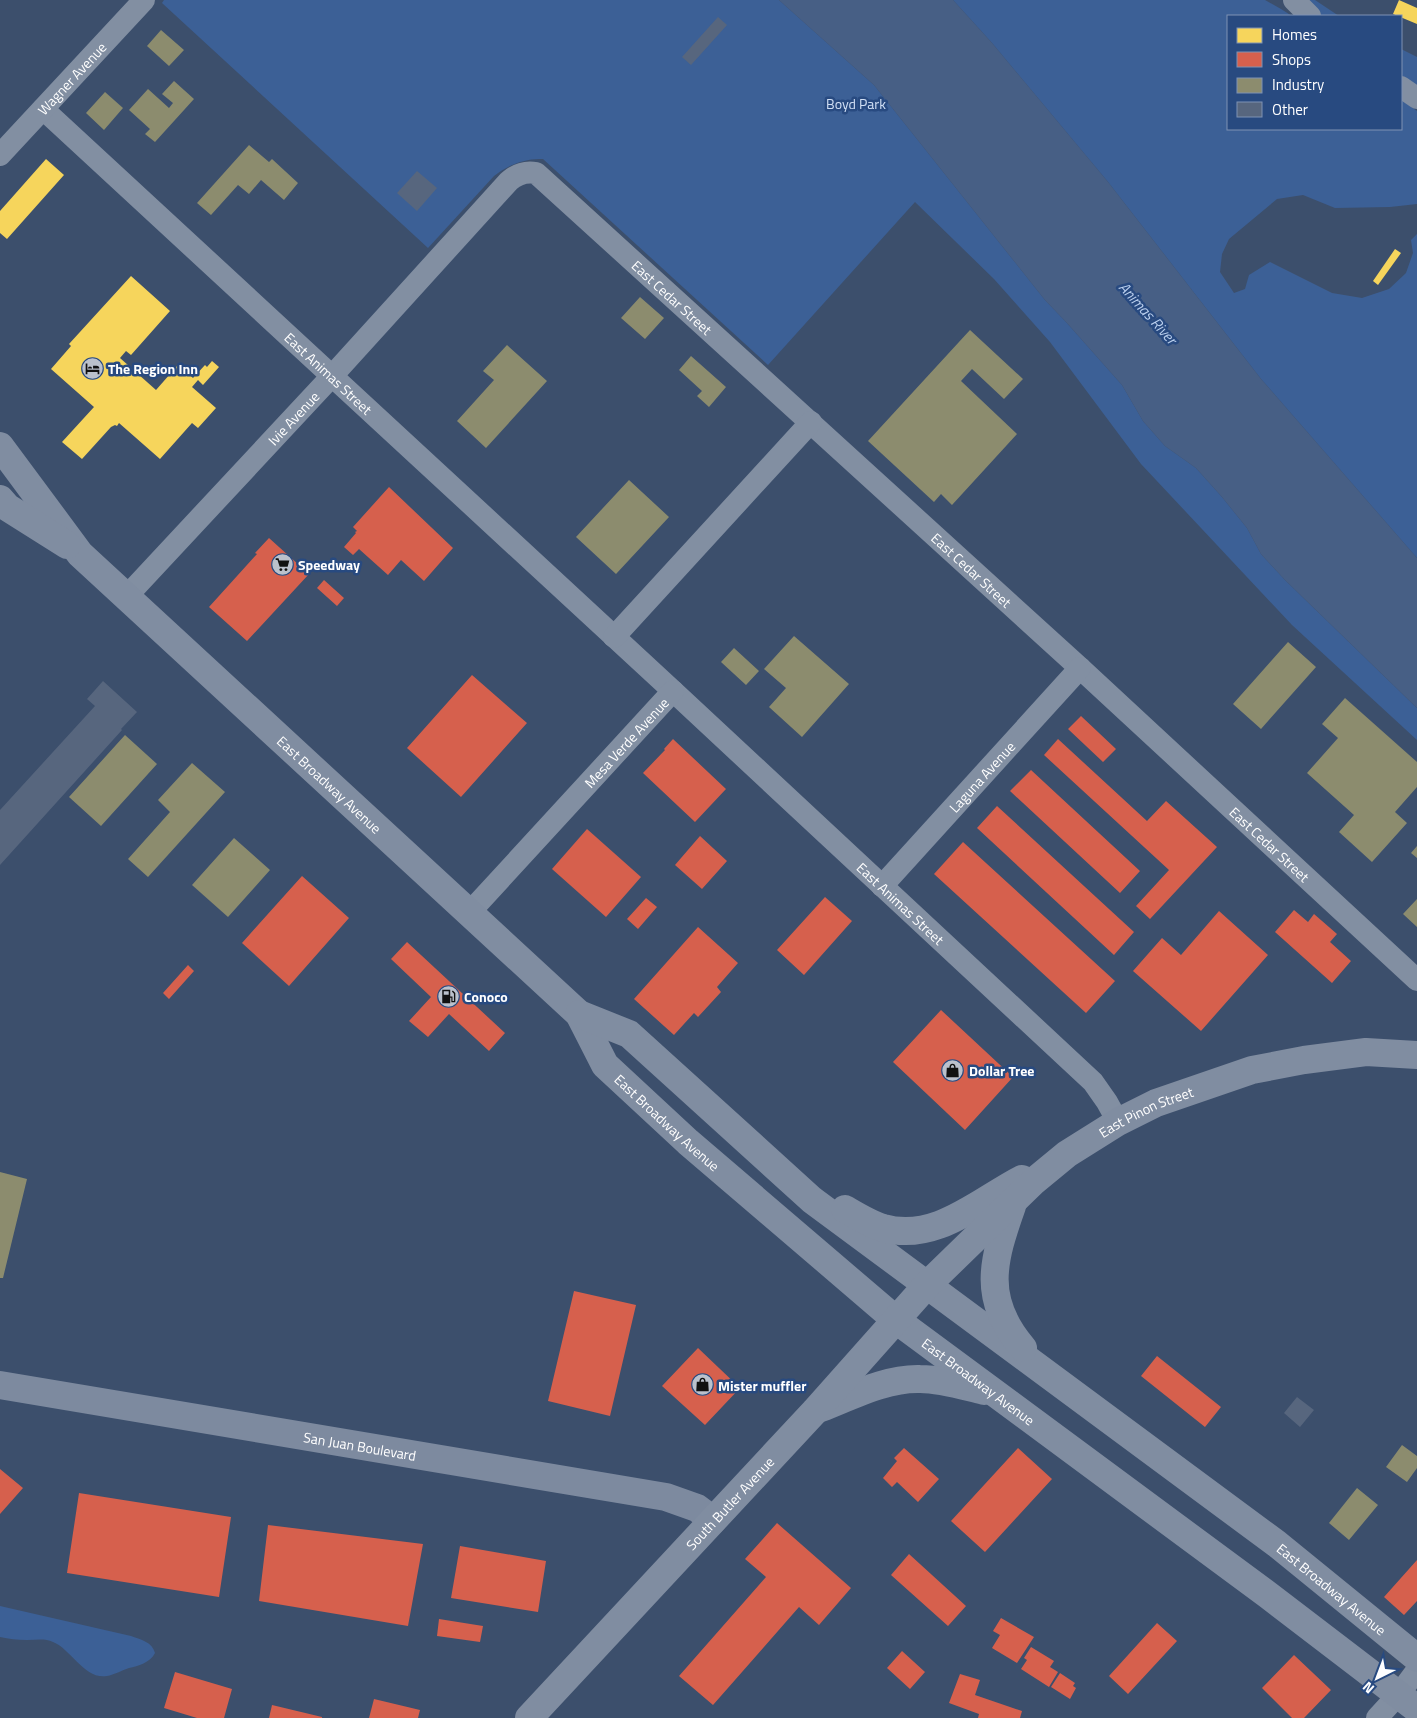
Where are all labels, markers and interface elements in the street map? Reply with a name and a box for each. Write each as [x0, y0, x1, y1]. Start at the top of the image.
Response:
legend [1227, 15, 1402, 130]
text: Homes [1272, 23, 1317, 46]
street label: Wagner Avenue [32, 37, 111, 119]
text: Shops [1272, 48, 1311, 71]
text: Industry [1272, 73, 1324, 96]
park label: Boyd Park [826, 93, 886, 114]
text: Other [1272, 98, 1308, 121]
street label: East Cedar Street [627, 255, 717, 339]
water label: Animas River [1113, 276, 1184, 351]
street label: East Animas Street [280, 327, 377, 419]
hotel icon: The Region Inn [80, 356, 104, 380]
place label: The Region Inn [108, 358, 198, 379]
street label: Ivie Avenue [262, 386, 324, 450]
street label: East Cedar Street [927, 527, 1017, 612]
supermarket icon: Speedway [270, 552, 294, 576]
place label: Speedway [298, 554, 360, 575]
street label: Mesa Verde Avenue [579, 692, 673, 792]
street label: East Broadway Avenue [273, 730, 387, 838]
street label: Laguna Avenue [944, 736, 1019, 817]
street label: East Cedar Street [1225, 801, 1315, 886]
street label: East Animas Street [852, 857, 949, 949]
fuel station icon: Conoco [436, 984, 460, 1008]
place label: Conoco [464, 986, 508, 1007]
shop icon: Dollar Tree [941, 1058, 965, 1082]
place label: Dollar Tree [969, 1060, 1035, 1081]
street label: East Broadway Avenue [610, 1069, 725, 1176]
street label: East Pinon Street [1094, 1081, 1196, 1142]
street label: East Broadway Avenue [918, 1332, 1039, 1430]
shop icon: Mister muffler [690, 1373, 714, 1397]
place label: Mister muffler [718, 1375, 806, 1396]
street label: San Juan Boulevard [302, 1426, 418, 1465]
street label: South Butler Avenue [680, 1451, 778, 1554]
street label: East Broadway Avenue [1273, 1538, 1391, 1640]
north arrow [1352, 1653, 1402, 1703]
text: N [1357, 1677, 1379, 1699]

